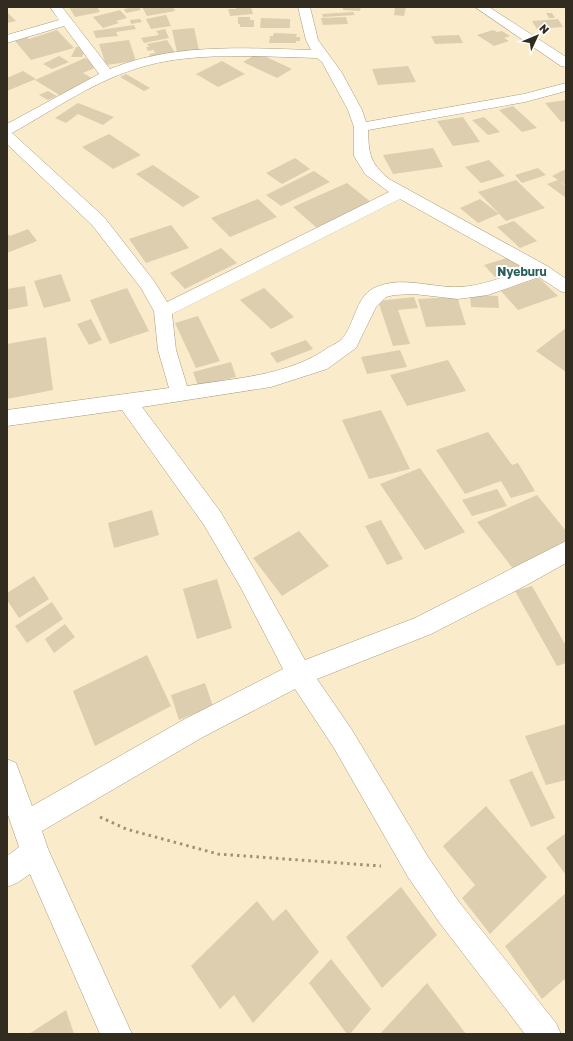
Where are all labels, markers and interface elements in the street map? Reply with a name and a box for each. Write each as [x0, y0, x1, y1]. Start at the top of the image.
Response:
north arrow [517, 16, 557, 56]
text: N [537, 21, 552, 36]
district label: Nyeburu [497, 264, 547, 279]

